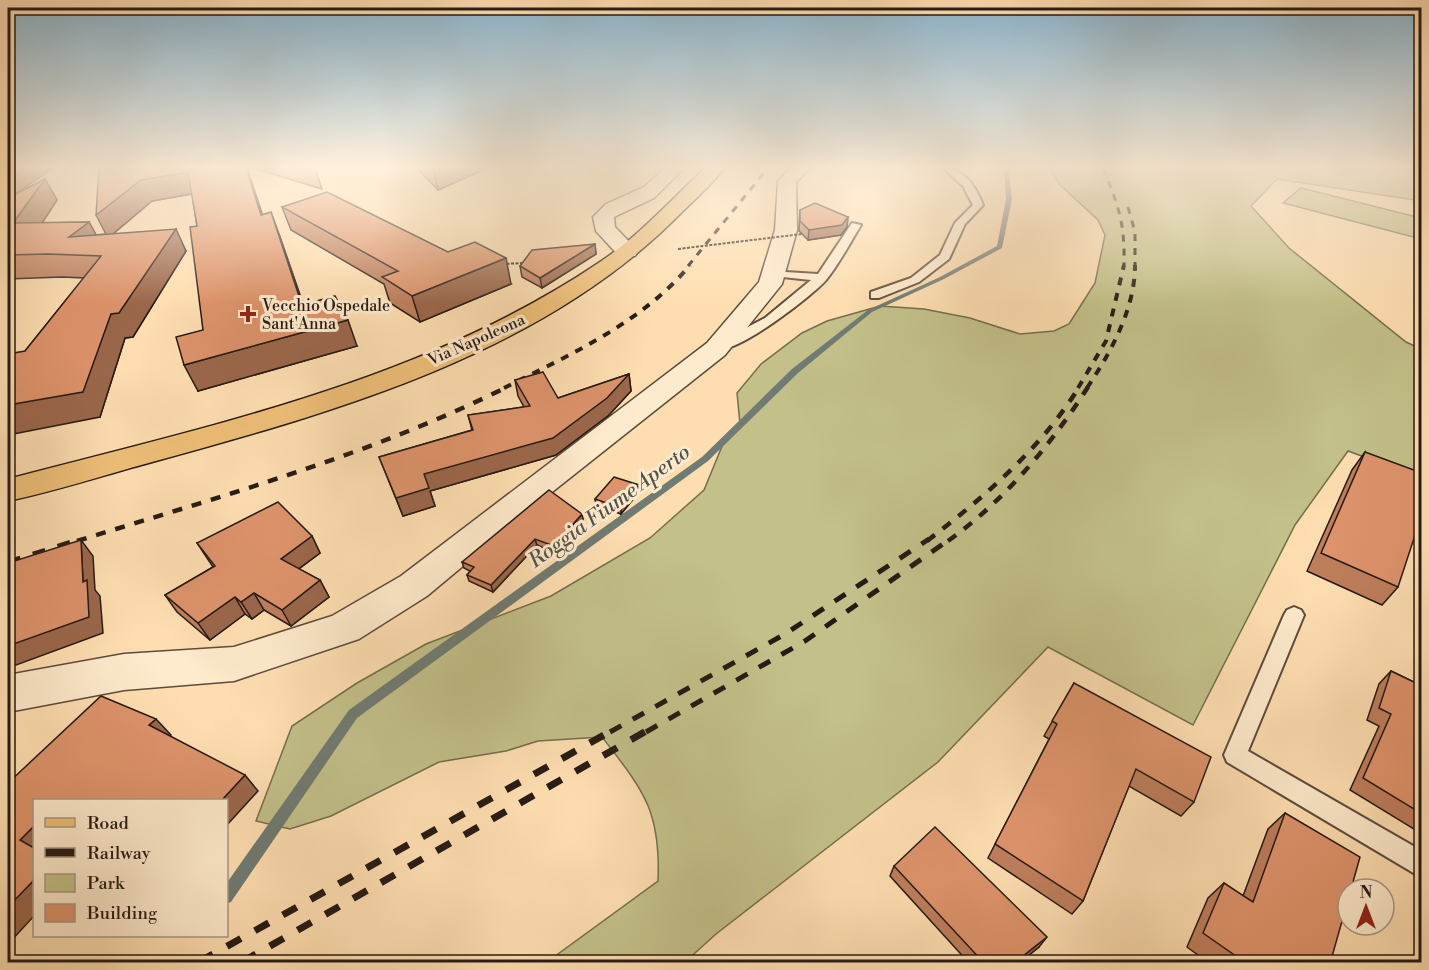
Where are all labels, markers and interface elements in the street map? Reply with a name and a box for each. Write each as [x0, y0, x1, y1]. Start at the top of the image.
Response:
place label: Vecchio Ospedale Sant'Anna [261, 296, 390, 334]
marker: Vecchio Ospedale Sant'Anna [239, 305, 257, 323]
street label: Via Napoleona [424, 309, 529, 371]
water label: Roggia Fiume Aperto [523, 439, 696, 575]
legend [33, 799, 228, 937]
text: Road [87, 812, 130, 835]
text: Railway [87, 842, 151, 865]
text: Park [87, 872, 126, 895]
north arrow [1336, 877, 1396, 937]
text: N [1360, 883, 1373, 903]
text: Building [86, 902, 158, 925]

